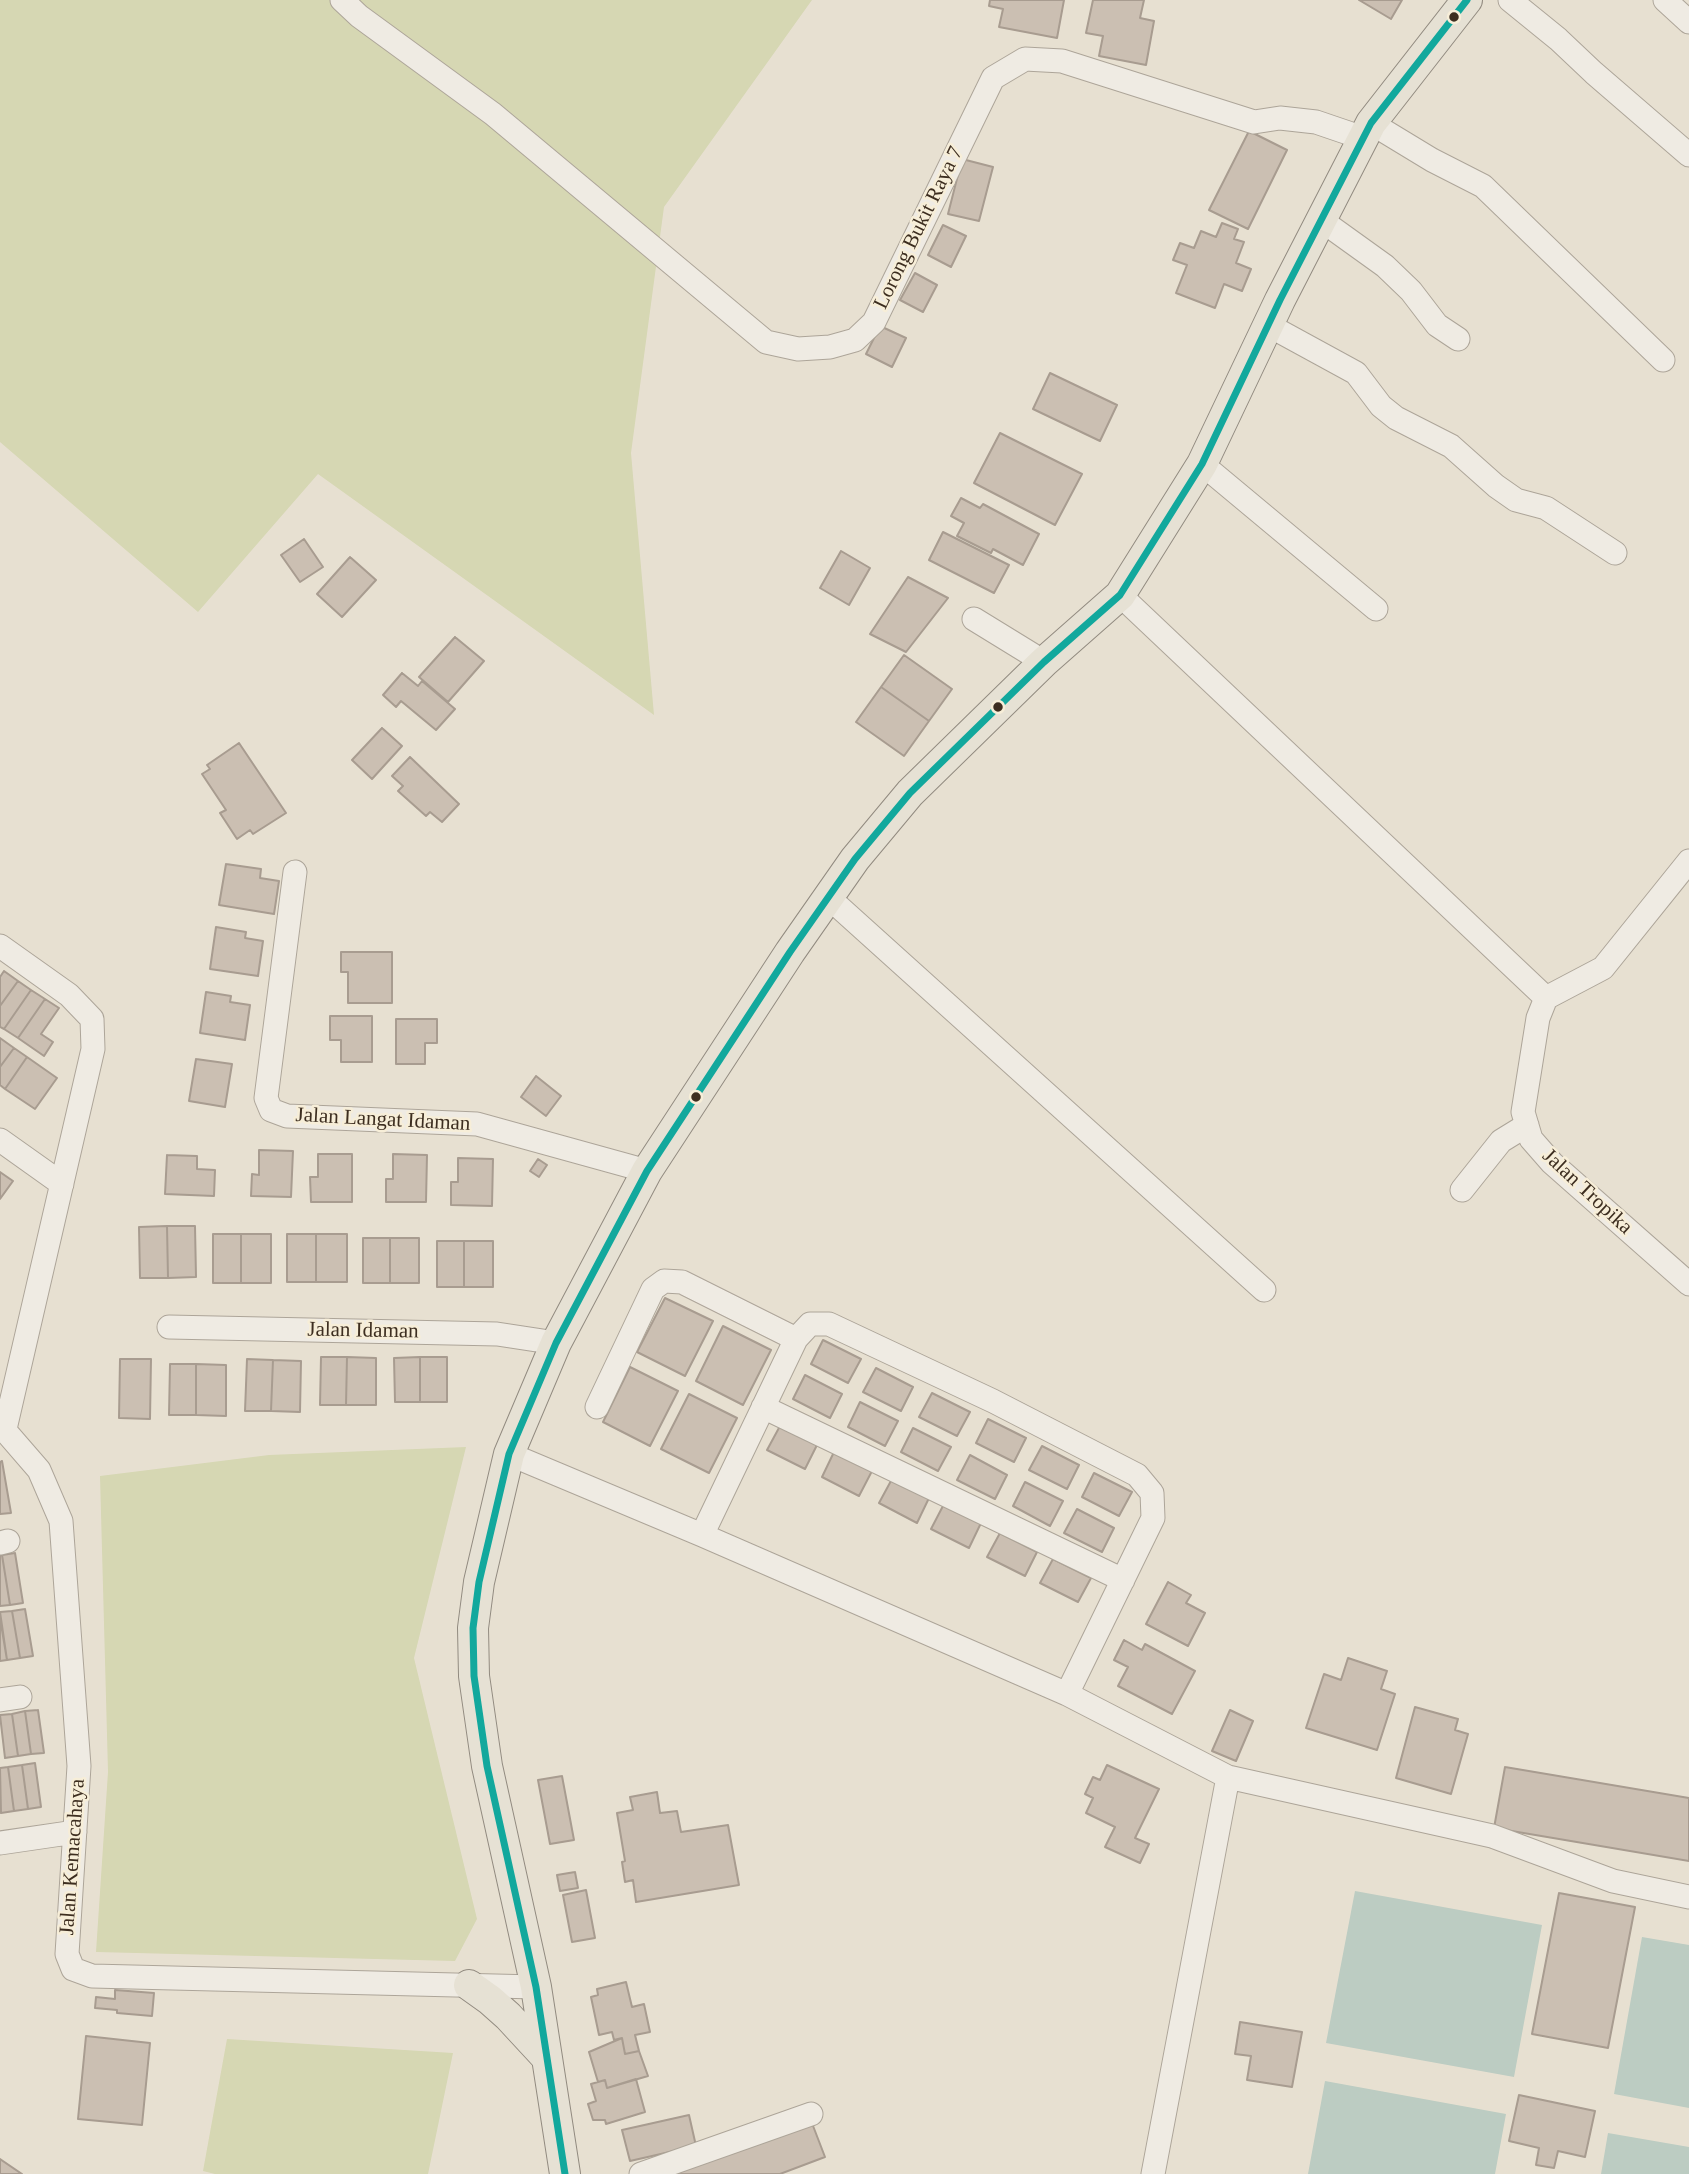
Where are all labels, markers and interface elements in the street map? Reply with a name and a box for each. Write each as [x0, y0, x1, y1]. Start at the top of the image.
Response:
unlabelled marker [1447, 10, 1461, 24]
street label: Lorong Bukit Raya 7 [869, 143, 969, 313]
unlabelled marker [991, 700, 1005, 714]
unlabelled marker [689, 1090, 703, 1104]
street label: Jalan Langat Idaman [295, 1103, 471, 1137]
street label: Jalan Tropika [1537, 1144, 1637, 1240]
street label: Jalan Idaman [307, 1317, 419, 1345]
street label: Jalan Kemacahaya [55, 1778, 91, 1936]

